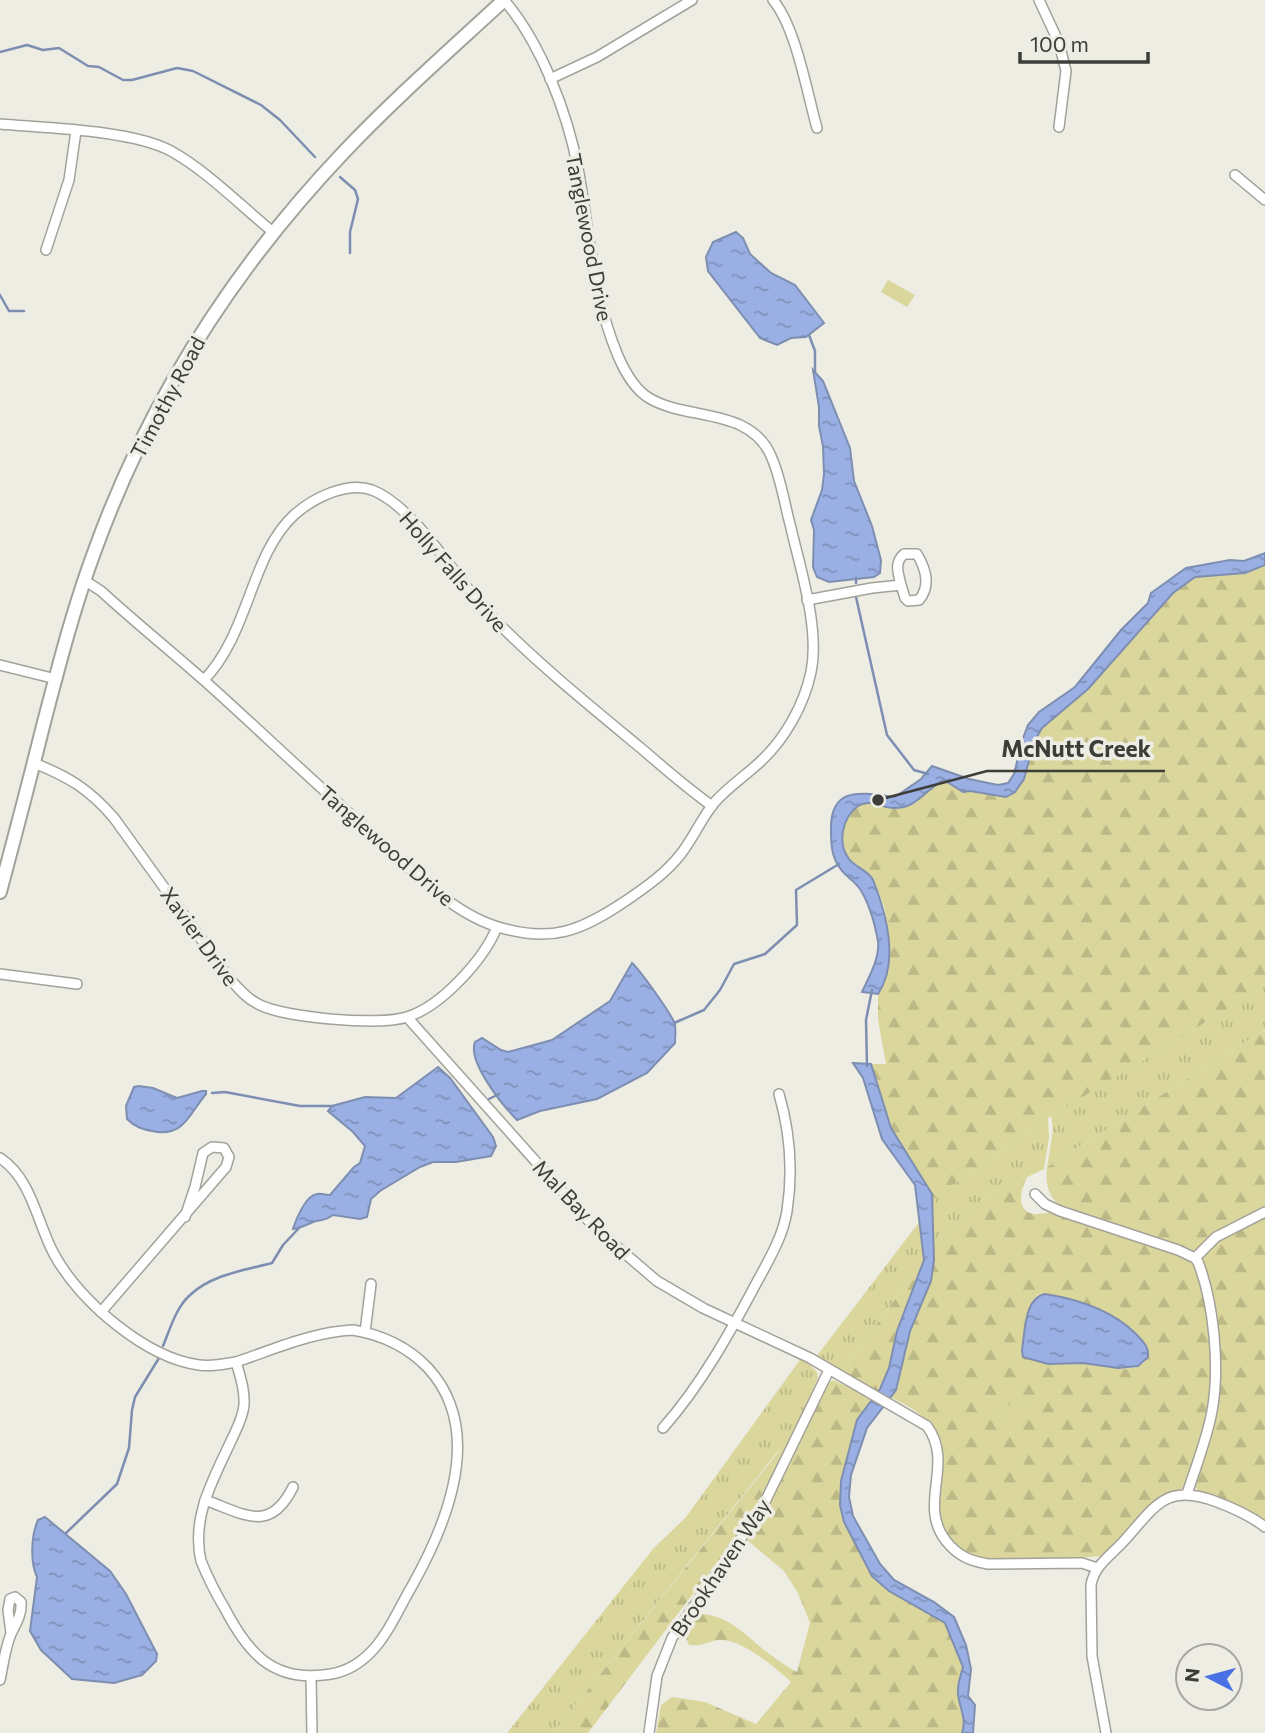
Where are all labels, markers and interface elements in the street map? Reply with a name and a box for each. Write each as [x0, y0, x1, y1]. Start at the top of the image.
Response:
scale bar [1020, 21, 1148, 65]
text: 100 m [1030, 31, 1089, 56]
street label: Tanglewood Drive [561, 151, 619, 323]
street label: Timothy Road [125, 332, 209, 462]
street label: Holly Falls Drive [395, 506, 513, 636]
callout: McNutt Creek [987, 727, 1165, 771]
text: McNutt Creek [1001, 734, 1151, 762]
street label: Tanglewood Drive [314, 780, 460, 910]
street label: Xavier Drive [156, 882, 244, 990]
street label: Mal Bay Road [528, 1154, 636, 1264]
street label: Brookhaven Way [665, 1493, 775, 1640]
north arrow [1174, 1642, 1244, 1712]
text: N [1179, 1667, 1204, 1683]

